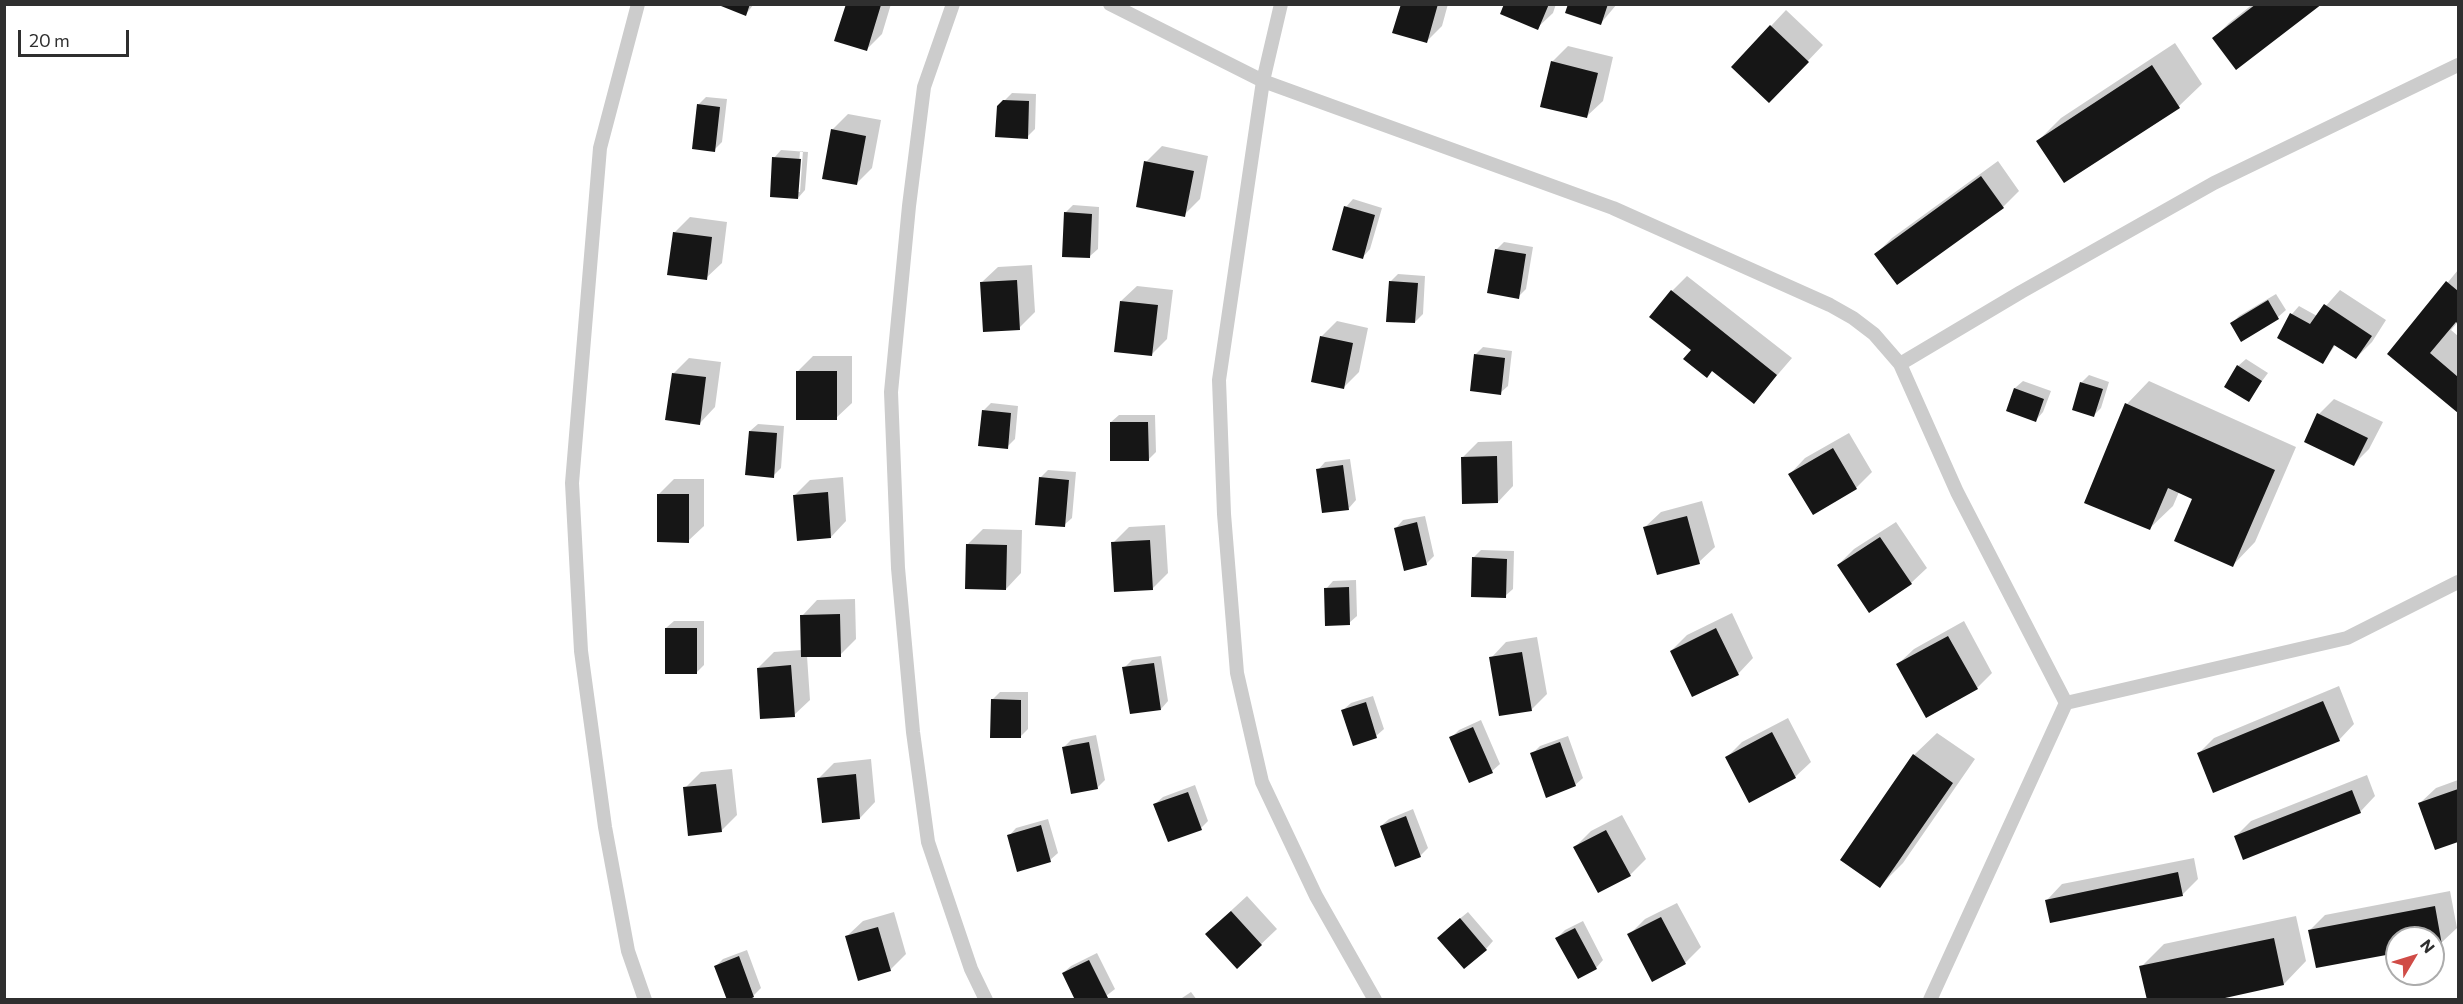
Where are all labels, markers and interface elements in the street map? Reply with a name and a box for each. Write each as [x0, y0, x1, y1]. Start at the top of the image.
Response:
scale bar [21, 18, 132, 56]
text: 20 m [29, 29, 70, 51]
north arrow [2385, 926, 2445, 986]
text: N [2417, 935, 2439, 956]

